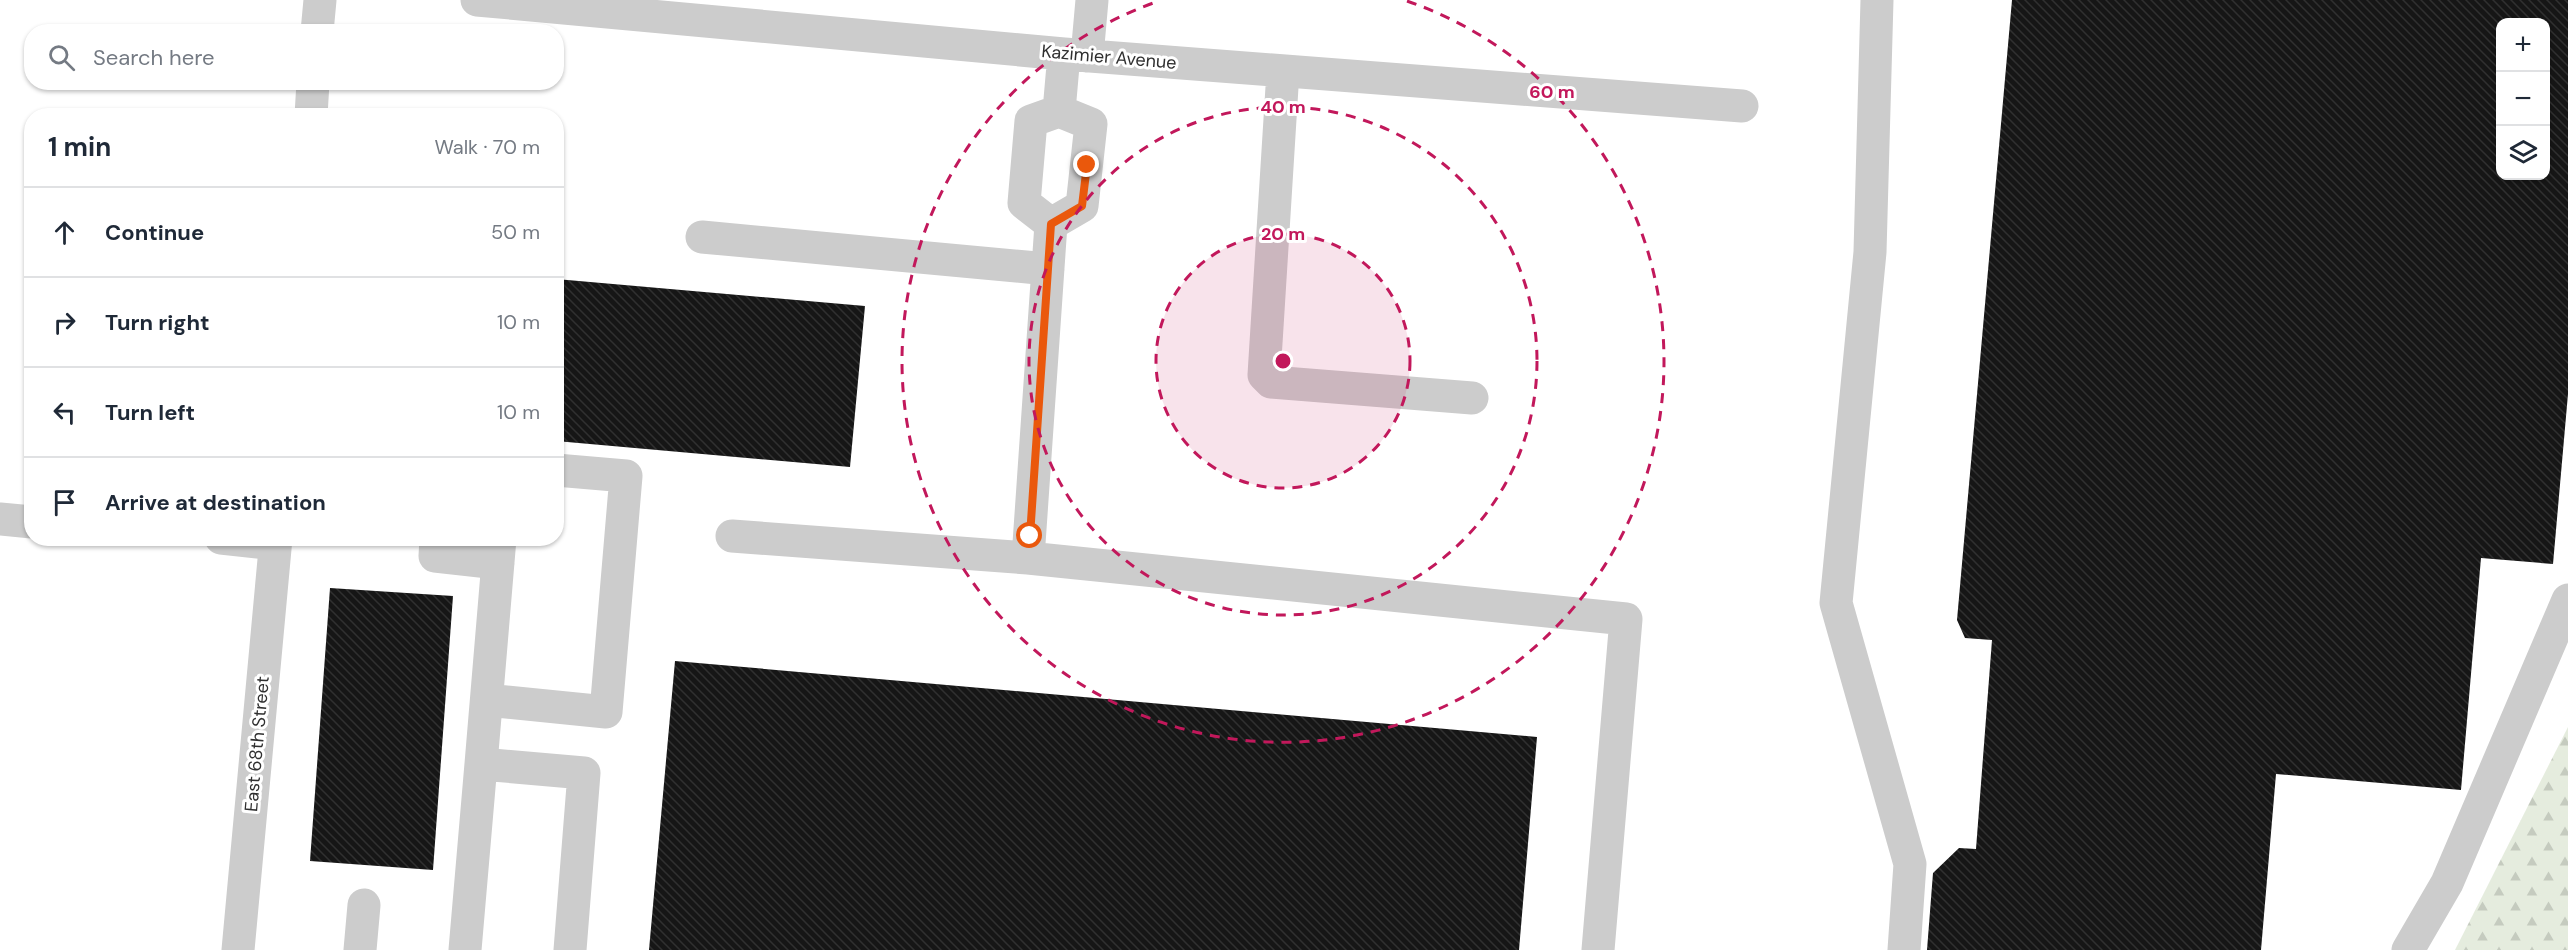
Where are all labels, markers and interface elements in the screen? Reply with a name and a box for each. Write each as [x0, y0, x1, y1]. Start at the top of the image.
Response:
map controls [2496, 18, 2550, 180]
button: + [2496, 18, 2550, 72]
search box [24, 24, 564, 90]
street label: Kazimier Avenue [1040, 39, 1178, 75]
icon: search [45, 41, 78, 74]
text: Search here [93, 43, 214, 72]
button: − [2496, 72, 2550, 126]
text: 60 m [1529, 80, 1575, 104]
text: 40 m [1260, 95, 1306, 119]
button: layers [2496, 126, 2550, 180]
text: 1 min [48, 130, 111, 164]
text: Walk · 70 m [434, 134, 540, 160]
route end [1073, 151, 1099, 177]
icon: ahead [48, 216, 81, 249]
text: Continue [105, 218, 204, 247]
text: 50 m [491, 219, 540, 245]
text: 20 m [1261, 222, 1305, 246]
icon: right [48, 306, 81, 339]
text: Turn right [105, 308, 210, 337]
text: 10 m [497, 309, 540, 335]
centre of rings [1273, 351, 1293, 371]
icon: left [48, 396, 81, 429]
text: Turn left [105, 398, 195, 427]
text: 10 m [497, 399, 540, 425]
icon: arrive [48, 486, 81, 519]
text: Arrive at destination [105, 488, 326, 517]
route start [1016, 522, 1042, 548]
street label: East 68th Street [239, 675, 275, 813]

